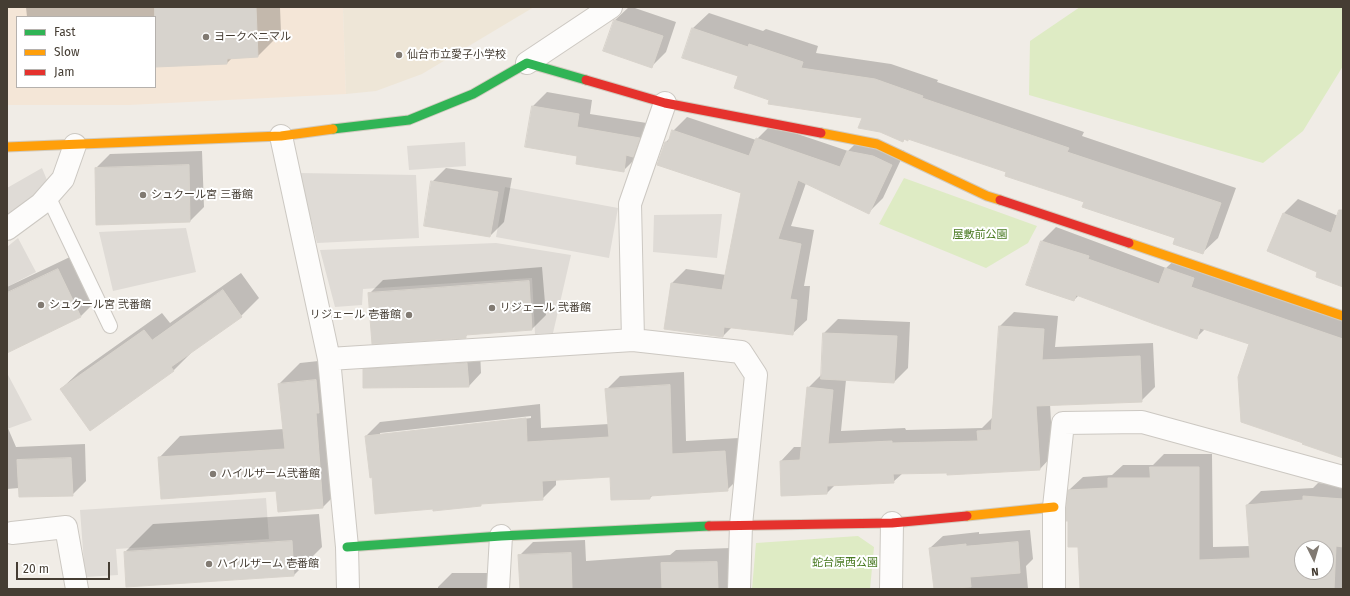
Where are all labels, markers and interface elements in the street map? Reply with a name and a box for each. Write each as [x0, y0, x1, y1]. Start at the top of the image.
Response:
legend [16, 16, 156, 88]
text: Fast [54, 25, 76, 39]
place label: ヨークベニマル [214, 30, 291, 44]
marker: ヨークベニマル [201, 32, 211, 42]
text: Slow [54, 45, 80, 59]
place label: 仙台市立愛子小学校 [407, 48, 506, 62]
marker: 仙台市立愛子小学校 [394, 50, 404, 60]
text: Jam [54, 65, 74, 79]
place label: シュクール宮 三番館 [151, 188, 253, 202]
marker: シュクール宮 三番館 [138, 190, 148, 200]
park label: 屋敷前公園 [953, 228, 1007, 242]
place label: シュクール宮 弐番館 [49, 298, 151, 312]
marker: シュクール宮 弐番館 [36, 300, 46, 310]
place label: リジェール 弐番館 [500, 301, 591, 315]
marker: リジェール 弐番館 [487, 303, 497, 313]
place label: リジェール 壱番館 [310, 308, 401, 322]
marker: リジェール 壱番館 [404, 310, 414, 320]
place label: ハイルザーム弐番館 [221, 467, 320, 481]
marker: ハイルザーム弐番館 [208, 469, 218, 479]
north arrow [1294, 540, 1334, 580]
scale bar [18, 554, 112, 580]
park label: 蛇台原西公園 [812, 556, 878, 570]
place label: ハイルザーム 壱番館 [217, 557, 319, 571]
marker: ハイルザーム 壱番館 [204, 559, 214, 569]
text: 20 m [23, 562, 49, 576]
text: N [1311, 565, 1319, 578]

